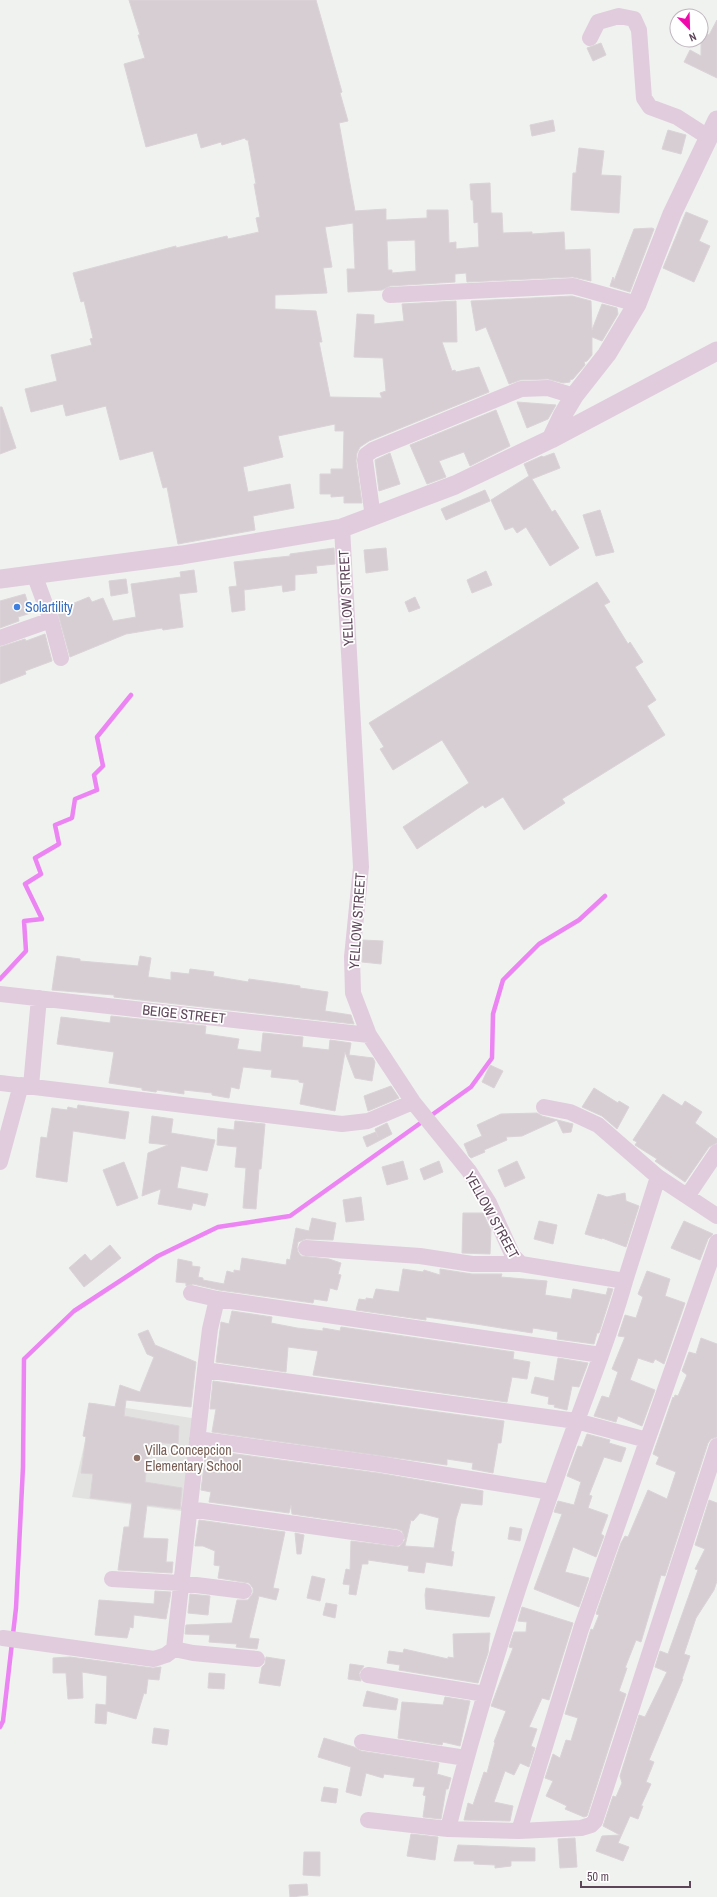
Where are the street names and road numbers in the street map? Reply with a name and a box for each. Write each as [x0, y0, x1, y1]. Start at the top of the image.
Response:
street label: YELLOW STREET [334, 549, 358, 647]
street label: YELLOW STREET [345, 872, 369, 970]
street label: BEIGE STREET [141, 1001, 227, 1027]
street label: YELLOW STREET [461, 1169, 523, 1261]

